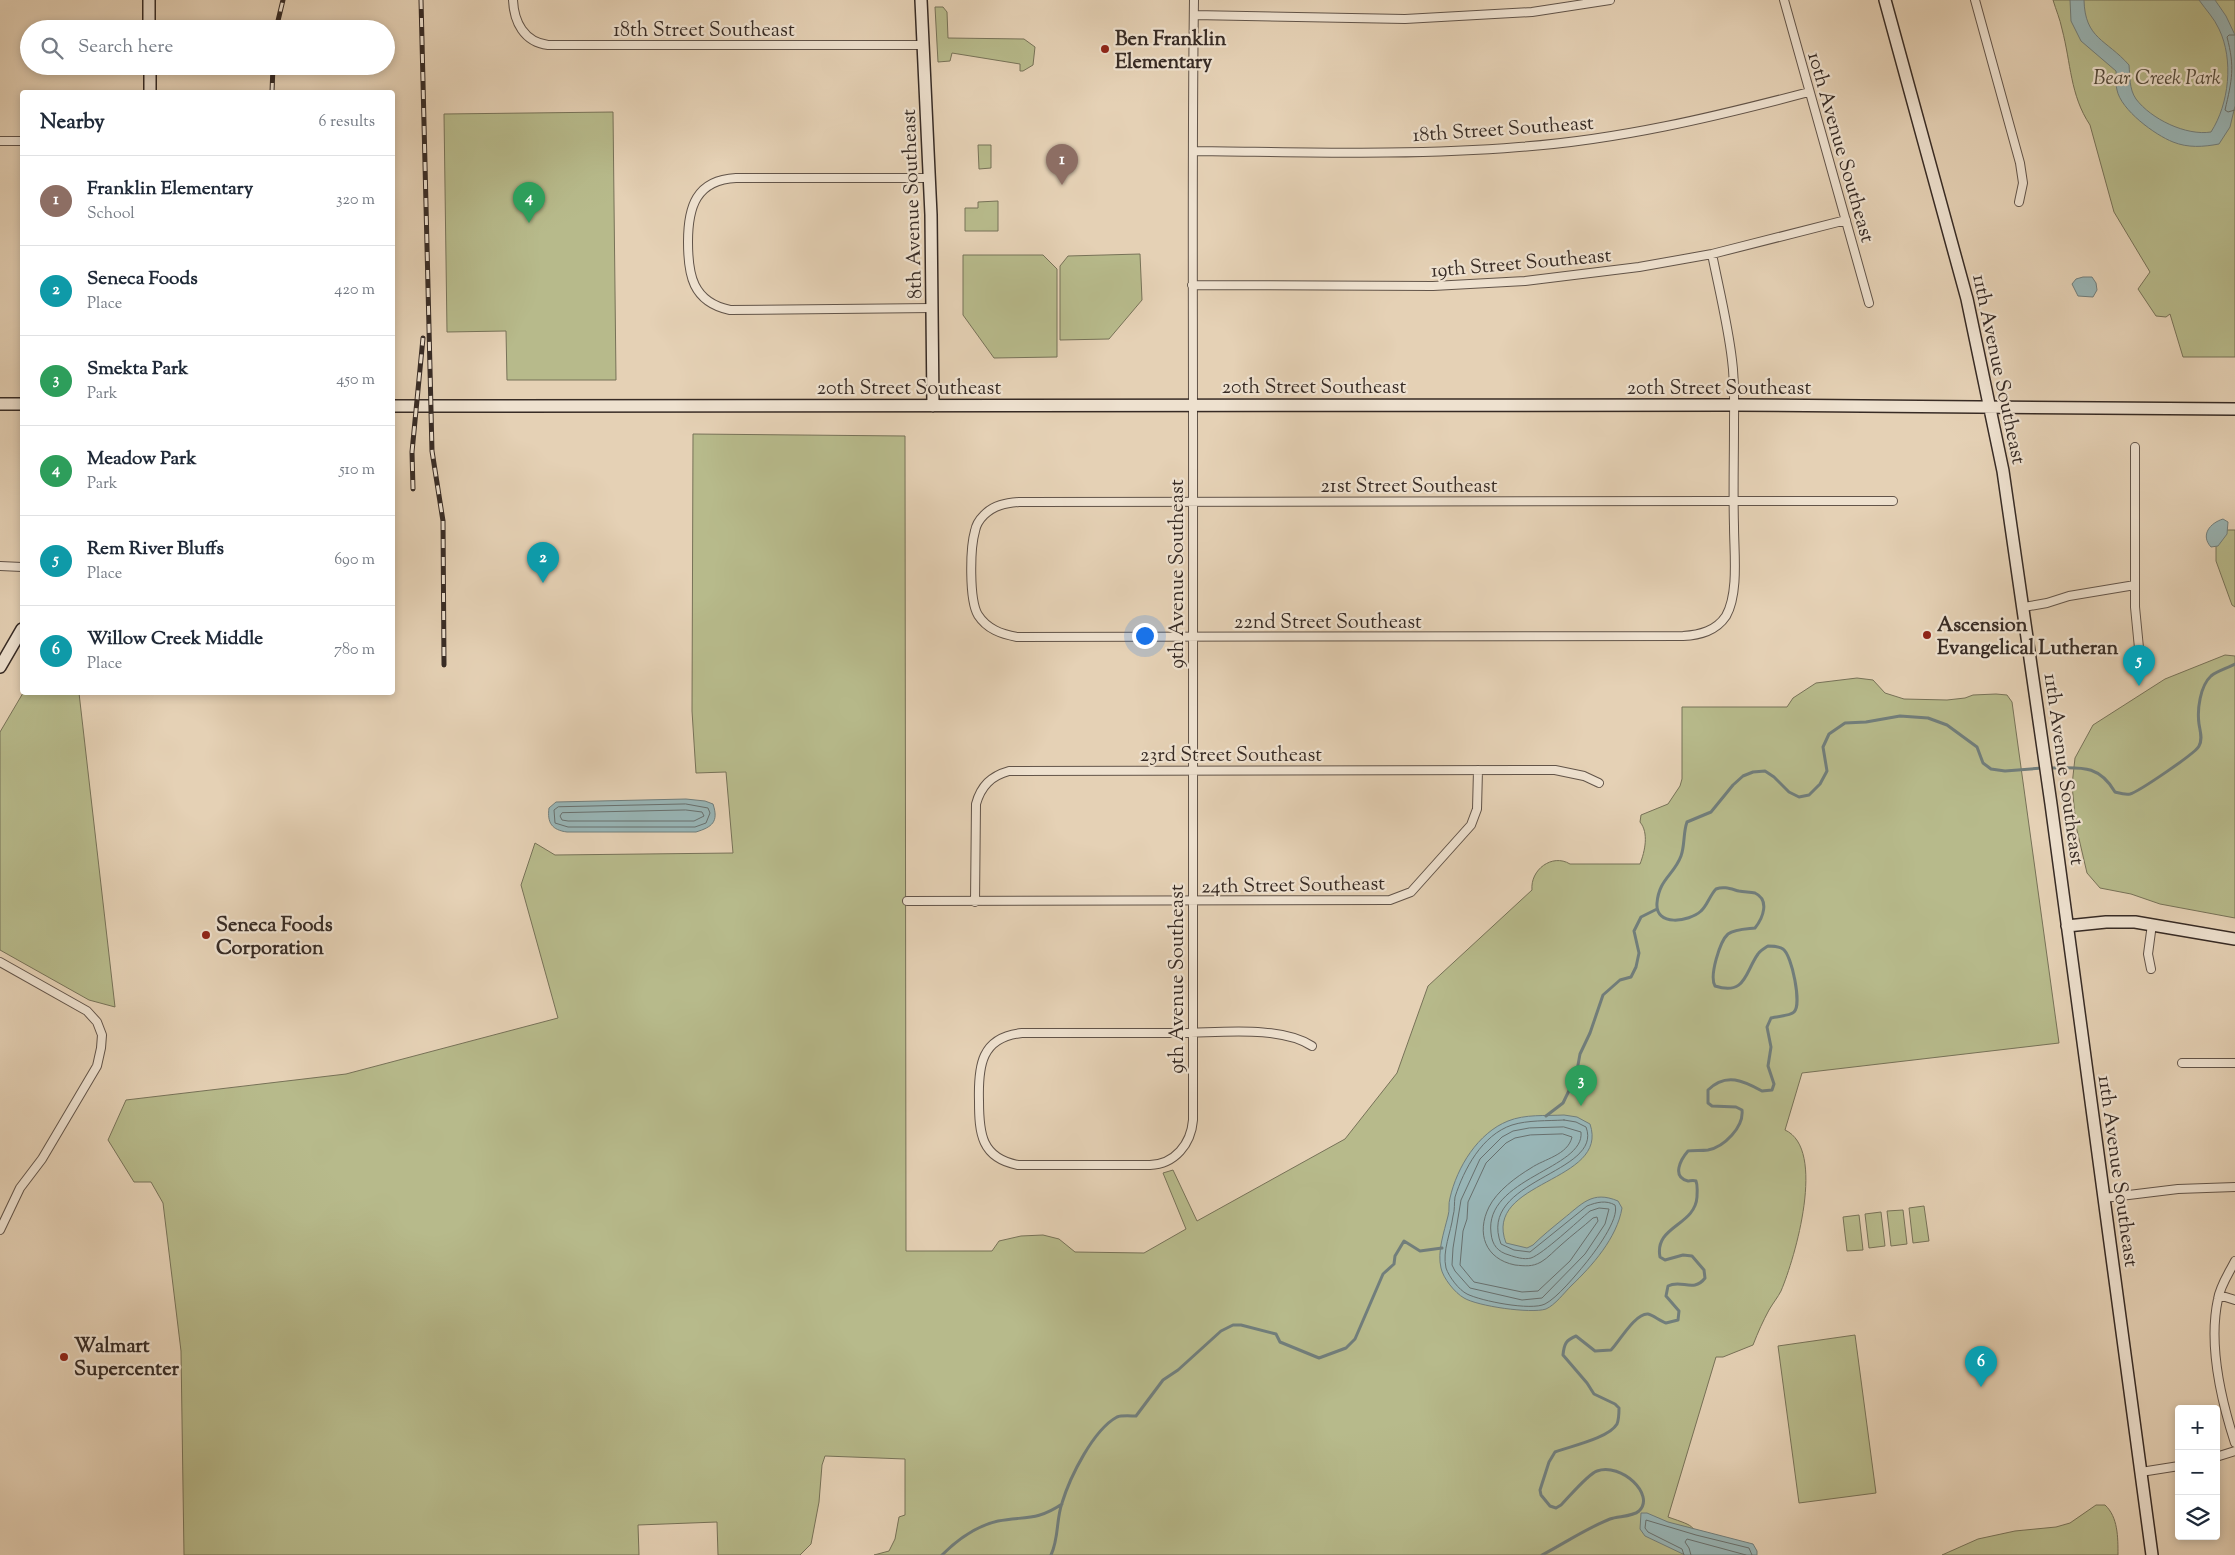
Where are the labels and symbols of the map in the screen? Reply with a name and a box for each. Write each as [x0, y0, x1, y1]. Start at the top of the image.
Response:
street label: 18th Street Southeast [613, 17, 795, 46]
place label: Ben Franklin Elementary [1115, 26, 1226, 78]
marker: Ben Franklin Elementary [1099, 43, 1111, 55]
street label: 10th Avenue Southeast [1799, 49, 1881, 247]
park label: Bear Creek Park [2093, 65, 2221, 94]
street label: 8th Avenue Southeast [896, 108, 931, 299]
street label: 18th Street Southeast [1412, 110, 1595, 151]
pin: 1 [1046, 144, 1078, 185]
pin: 4 [513, 182, 545, 223]
street label: 19th Street Southeast [1430, 242, 1613, 287]
street label: 11th Avenue Southeast [1963, 272, 2032, 467]
street label: 20th Street Southeast [1222, 374, 1406, 403]
street label: 20th Street Southeast [817, 375, 1001, 404]
street label: 20th Street Southeast [1627, 375, 1811, 404]
street label: 21st Street Southeast [1320, 473, 1498, 502]
street label: 9th Avenue Southeast [1164, 479, 1193, 669]
pin: 2 [527, 542, 559, 583]
street label: 22nd Street Southeast [1234, 609, 1422, 638]
place label: Ascension Evangelical Lutheran [1937, 612, 2119, 664]
your location [1132, 623, 1158, 649]
marker: Ascension Evangelical Lutheran [1921, 629, 1933, 641]
pin: 5 [2123, 645, 2155, 686]
street label: 11th Avenue Southeast [2035, 672, 2090, 867]
street label: 23rd Street Southeast [1140, 742, 1322, 771]
street label: 24th Street Southeast [1201, 870, 1385, 903]
street label: 9th Avenue Southeast [1164, 884, 1193, 1074]
place label: Seneca Foods Corporation [216, 912, 333, 964]
marker: Seneca Foods Corporation [200, 929, 212, 941]
pin: 3 [1565, 1065, 1597, 1106]
street label: 11th Avenue Southeast [2089, 1074, 2144, 1269]
place label: Walmart Supercenter [74, 1333, 179, 1385]
pin: 6 [1965, 1346, 1997, 1387]
marker: Walmart Supercenter [58, 1351, 70, 1363]

